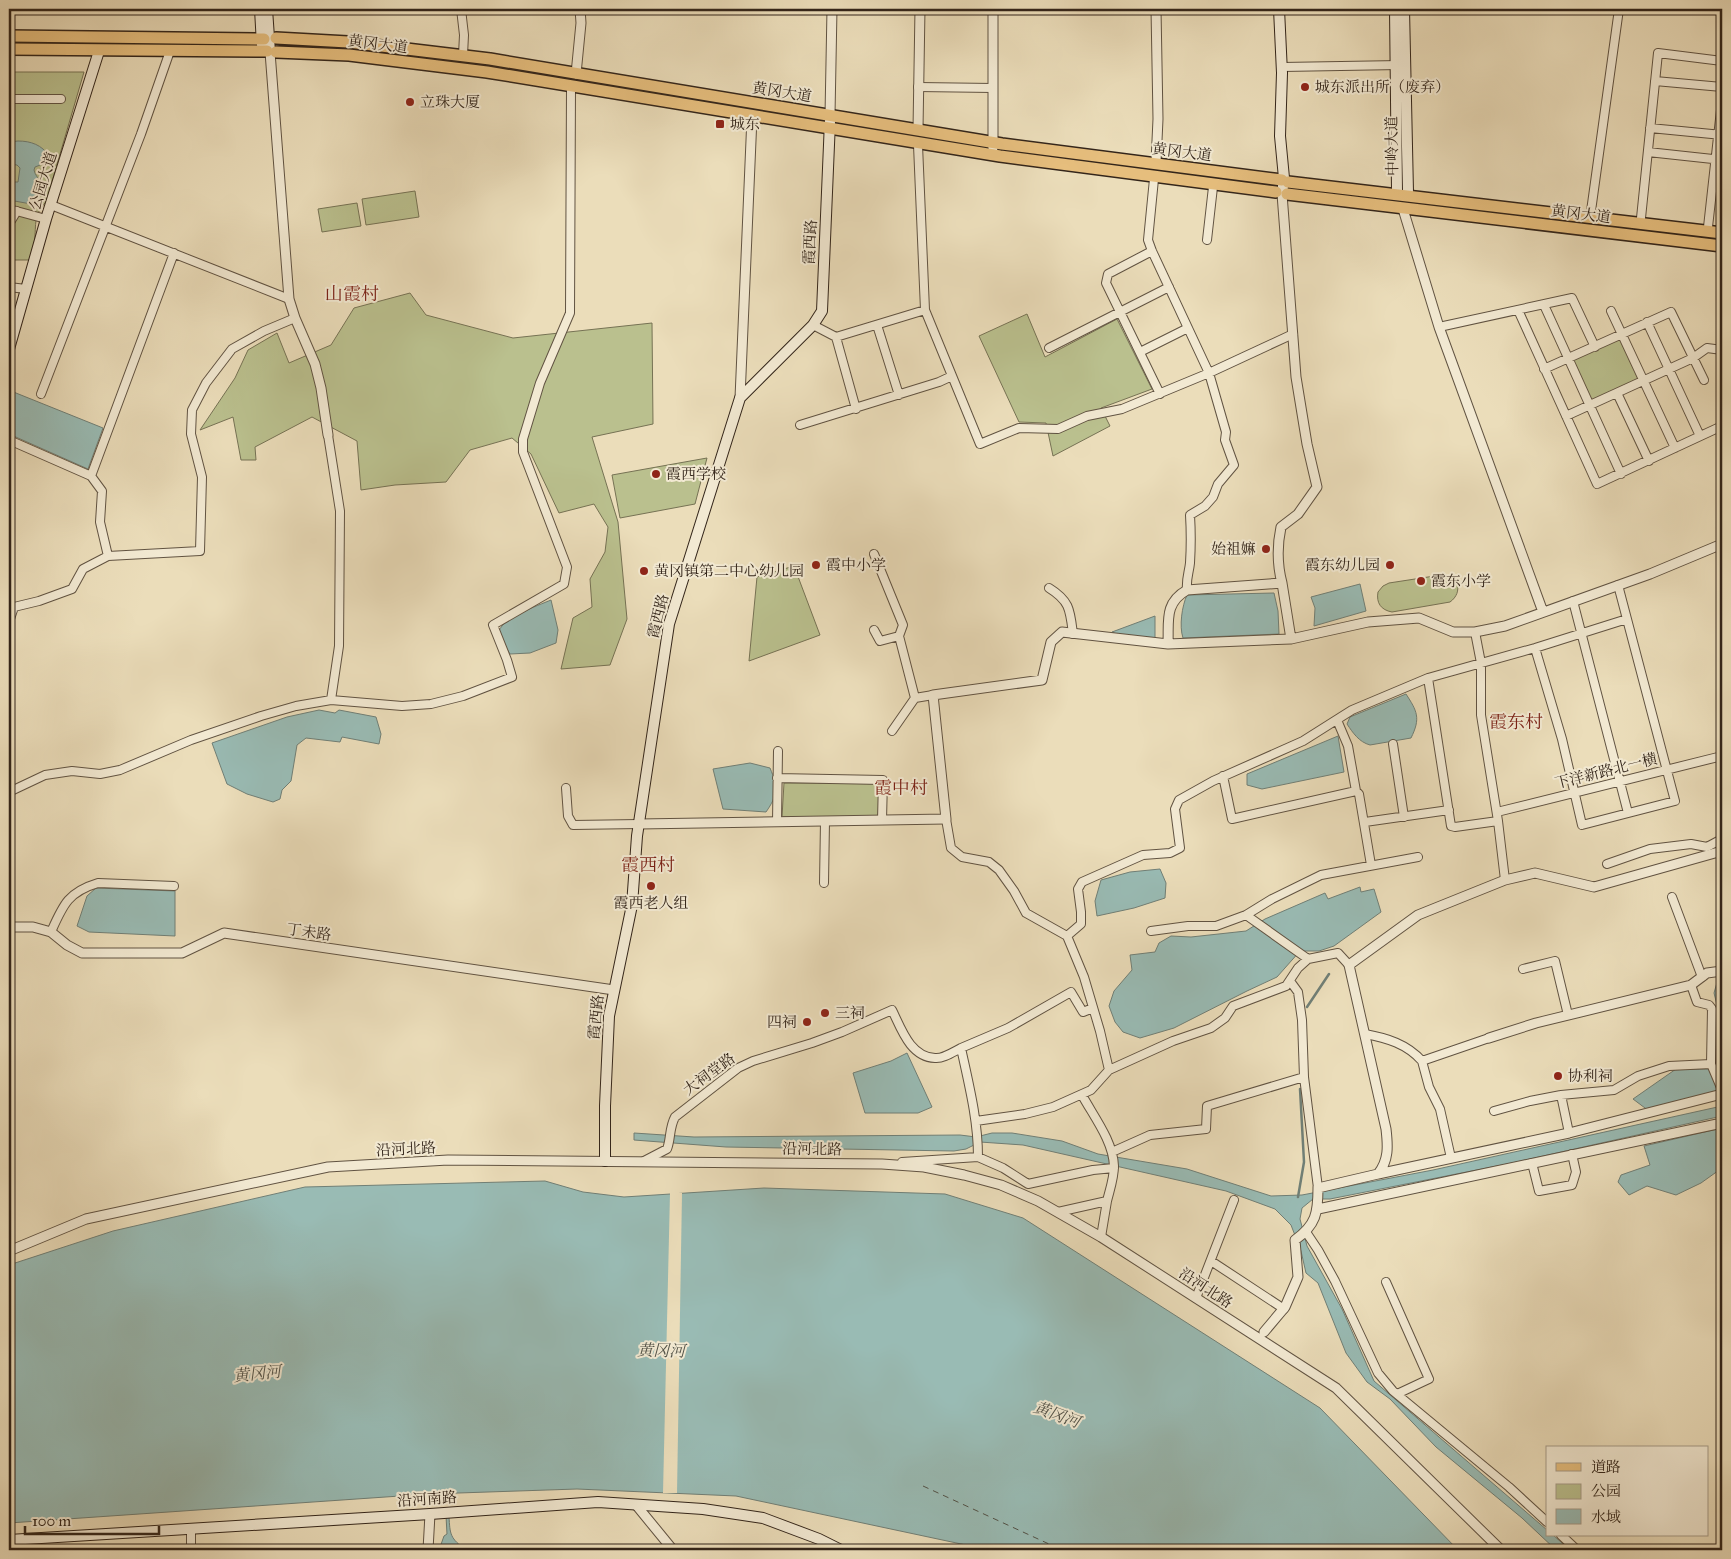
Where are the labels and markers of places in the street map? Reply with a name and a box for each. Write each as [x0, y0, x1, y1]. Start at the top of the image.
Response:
place label: 城东派出所（废弃） [1315, 78, 1450, 96]
marker: 城东派出所（废弃） [1299, 81, 1311, 93]
place label: 立珠大厦 [420, 93, 480, 111]
marker: 立珠大厦 [404, 96, 416, 108]
place label: 城东 [730, 115, 760, 133]
marker: 城东 [714, 118, 726, 130]
place label: 霞西学校 [666, 465, 726, 483]
marker: 霞西学校 [650, 468, 662, 480]
place label: 始祖嫲 [1211, 540, 1256, 558]
marker: 始祖嫲 [1260, 543, 1272, 555]
place label: 霞中小学 [826, 556, 886, 574]
place label: 霞东幼儿园 [1305, 556, 1380, 574]
marker: 霞中小学 [810, 559, 822, 571]
marker: 霞东幼儿园 [1384, 559, 1396, 571]
place label: 黄冈镇第二中心幼儿园 [654, 562, 804, 580]
marker: 黄冈镇第二中心幼儿园 [638, 565, 650, 577]
place label: 霞东小学 [1431, 572, 1491, 590]
marker: 霞东小学 [1415, 575, 1427, 587]
marker: 霞西老人组 [645, 880, 657, 892]
place label: 霞西老人组 [613, 894, 689, 912]
place label: 三祠 [835, 1004, 865, 1022]
marker: 三祠 [819, 1007, 831, 1019]
place label: 四祠 [767, 1013, 797, 1031]
marker: 四祠 [801, 1016, 813, 1028]
place label: 协利祠 [1568, 1067, 1613, 1085]
marker: 协利祠 [1552, 1070, 1564, 1082]

